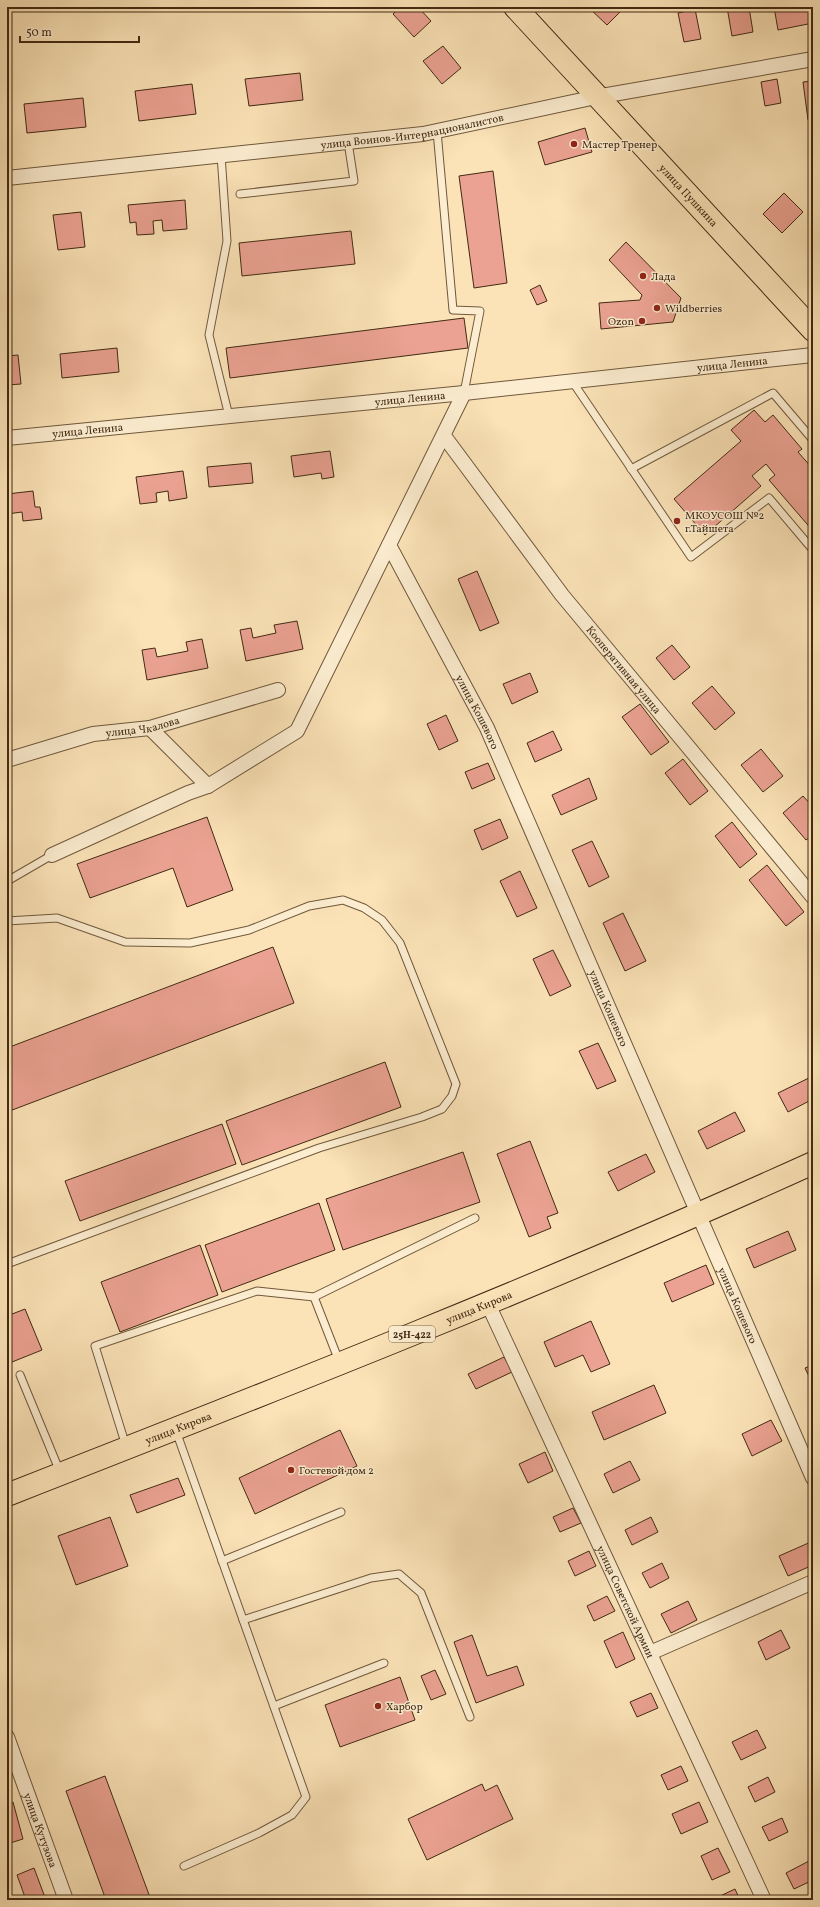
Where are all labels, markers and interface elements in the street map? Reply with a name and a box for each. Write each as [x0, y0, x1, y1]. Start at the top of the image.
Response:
scale bar [20, 18, 139, 44]
text: 50 m [26, 25, 52, 41]
street label: улица Воинов-Интернационалистов [320, 111, 506, 154]
place label: Мастер Тренер [582, 138, 657, 153]
marker: Мастер Тренер [569, 139, 579, 149]
street label: улица Пушкина [655, 161, 721, 231]
place label: Лада [651, 270, 676, 285]
marker: Лада [638, 271, 648, 281]
place label: Wildberries [665, 302, 722, 317]
marker: Wildberries [652, 303, 662, 313]
place label: Ozon [608, 315, 634, 330]
marker: Ozon [637, 316, 647, 326]
street label: улица Ленина [696, 354, 769, 377]
street label: улица Ленина [374, 389, 447, 411]
street label: улица Ленина [52, 421, 124, 443]
place label: МКОУСОШ №2 г.Тайшета [685, 509, 765, 537]
marker: МКОУСОШ №2 г.Тайшета [672, 516, 682, 526]
street label: Кооперативная улица [582, 623, 664, 718]
street label: улица Кошевого [451, 673, 502, 752]
street label: улица Чкалова [105, 713, 182, 742]
street label: улица Кошевого [584, 968, 631, 1049]
street label: улица Кошевого [713, 1265, 760, 1347]
street label: улица Кирова [444, 1288, 515, 1329]
road number: 25Н-422 [389, 1326, 435, 1342]
street label: улица Кирова [143, 1409, 215, 1449]
place label: Гостевой дом 2 [299, 1464, 374, 1479]
marker: Гостевой дом 2 [286, 1465, 296, 1475]
street label: улица Советской Армии [592, 1544, 657, 1661]
place label: Харбор [386, 1700, 423, 1715]
marker: Харбор [373, 1701, 383, 1711]
street label: улица Кутузова [19, 1791, 60, 1871]

